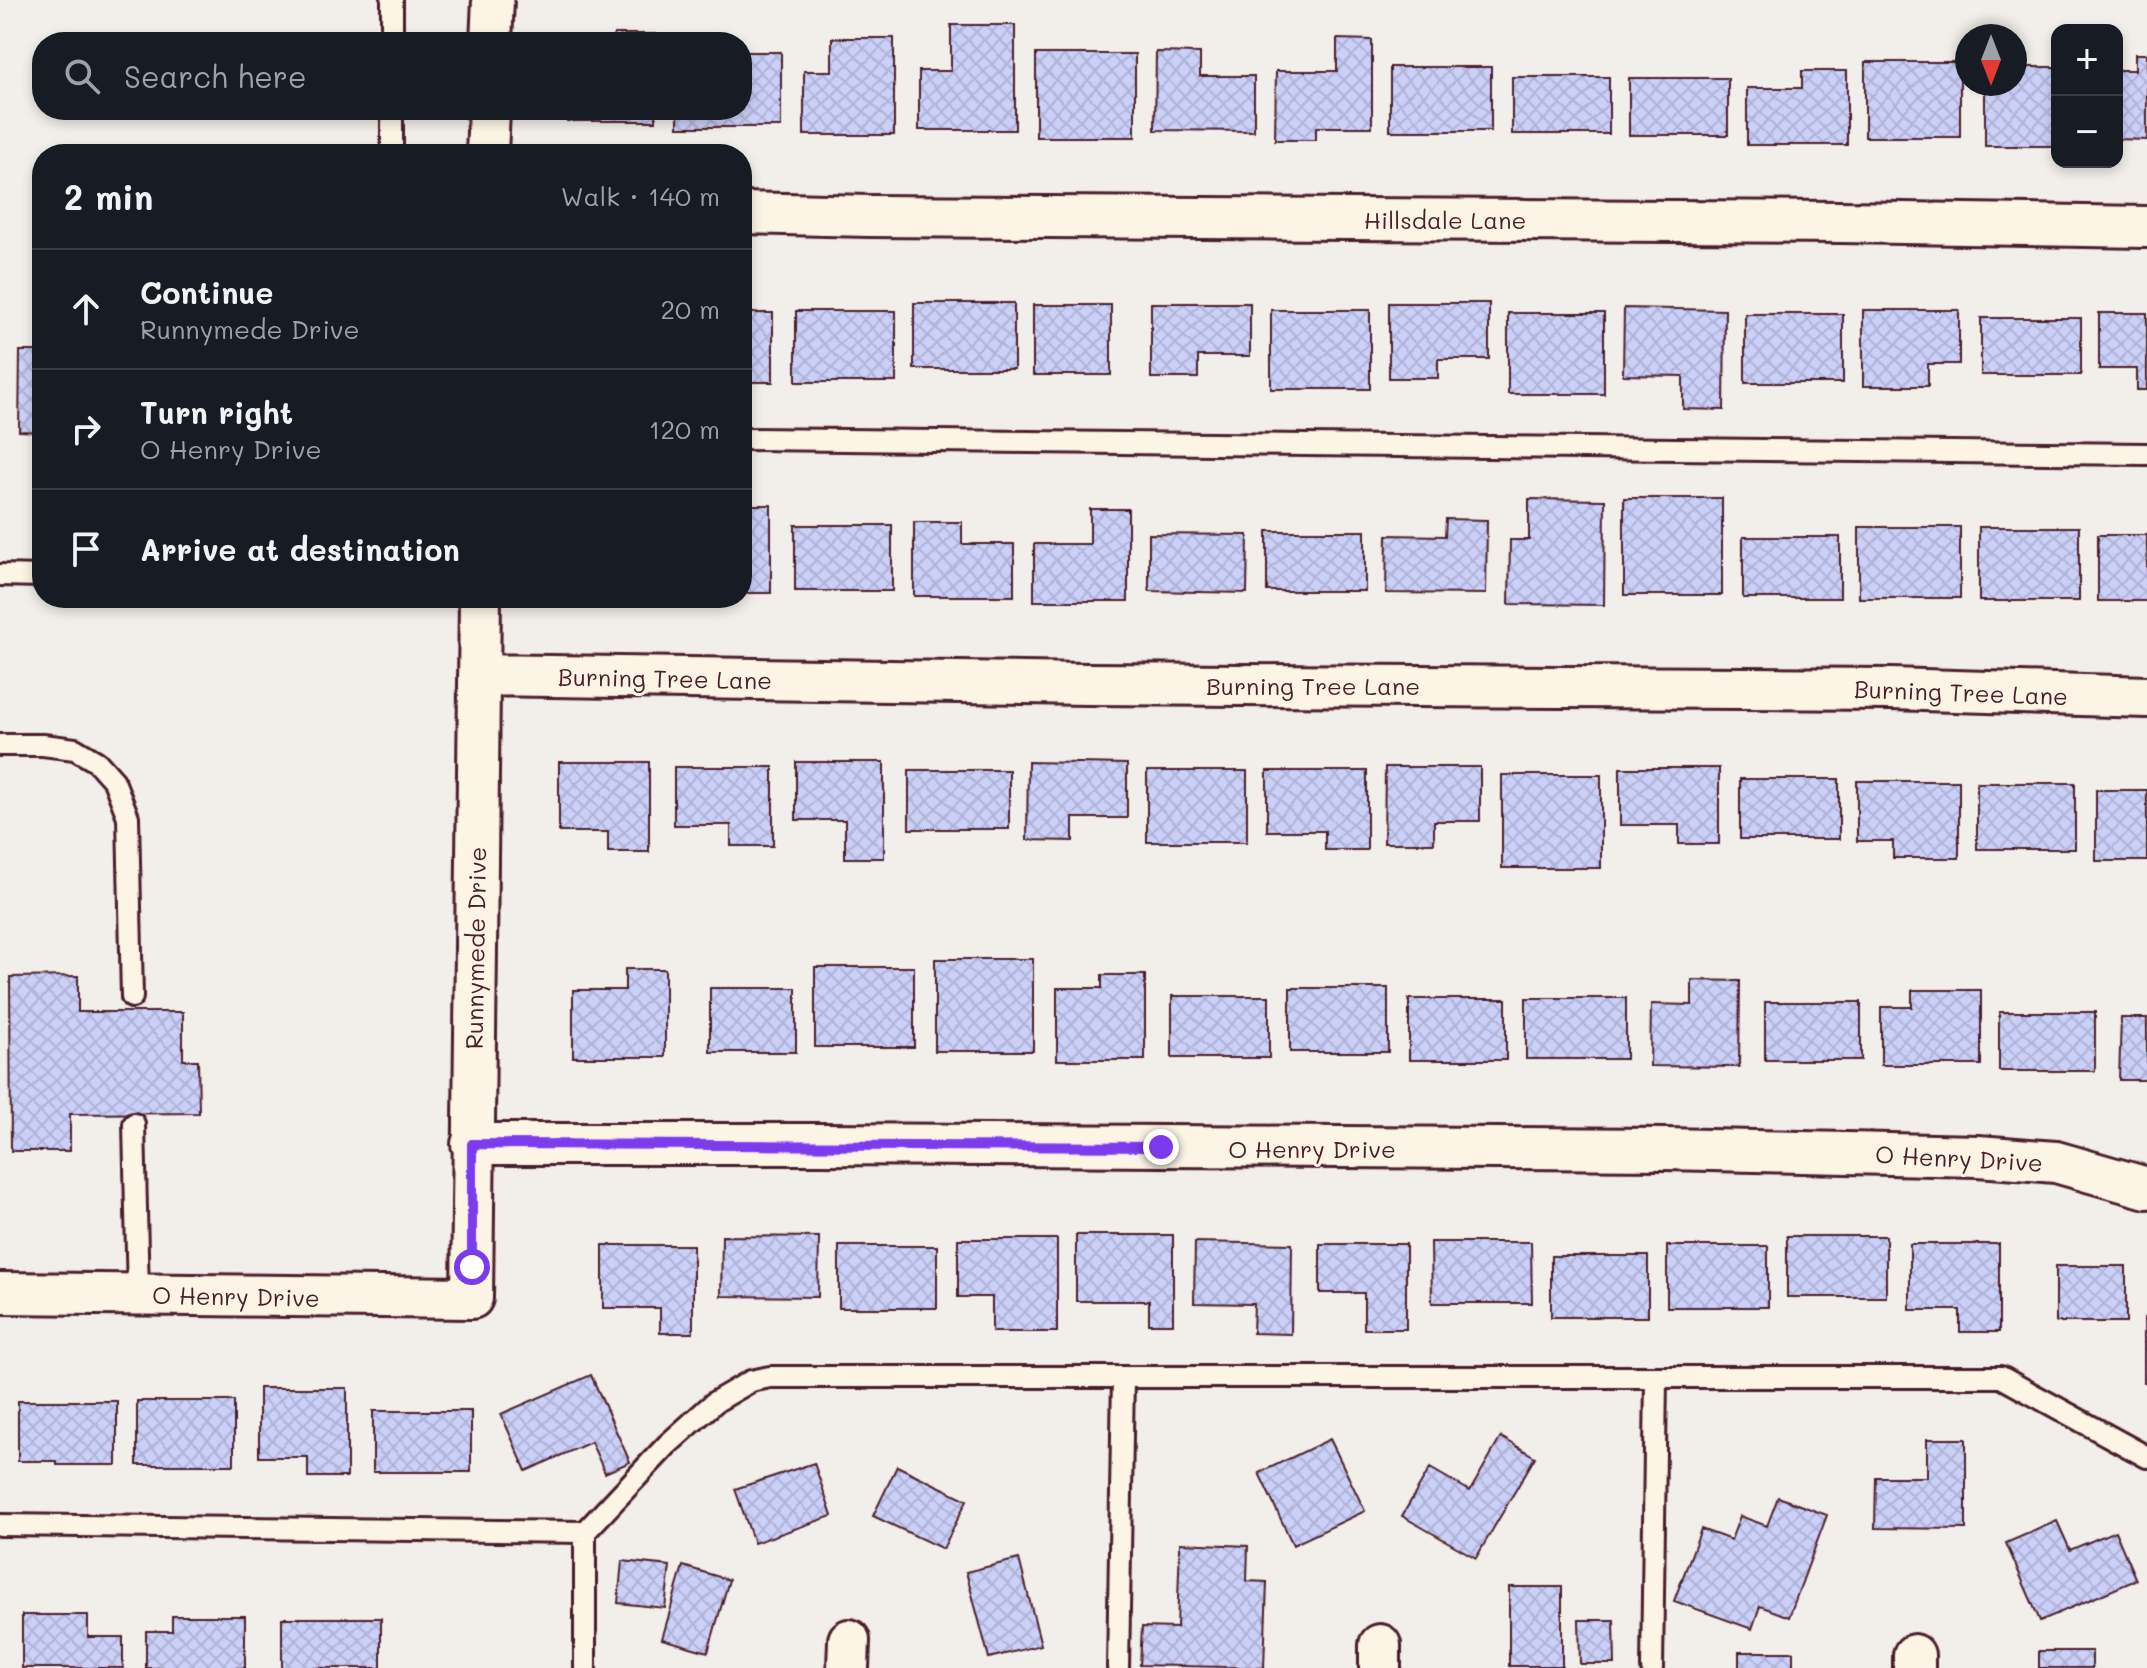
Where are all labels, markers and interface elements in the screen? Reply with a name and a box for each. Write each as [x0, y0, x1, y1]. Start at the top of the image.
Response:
north arrow [1955, 24, 2027, 96]
map controls [2051, 24, 2123, 168]
button: + [2051, 24, 2123, 96]
search box [32, 32, 752, 120]
icon: search [60, 54, 104, 98]
text: Search here [124, 56, 307, 96]
button: − [2051, 96, 2123, 168]
text: 2 min [64, 174, 153, 219]
text: Walk · 140 m [561, 179, 720, 213]
street label: Hillsdale Lane [1364, 204, 1526, 235]
text: Continue [140, 272, 273, 312]
icon: ahead [64, 287, 108, 331]
text: 20 m [660, 292, 720, 326]
text: Runnymede Drive [140, 312, 360, 346]
text: Turn right [140, 392, 293, 432]
icon: right [64, 407, 108, 451]
text: 120 m [649, 412, 720, 446]
text: O Henry Drive [140, 432, 322, 466]
icon: arrive [64, 527, 108, 571]
text: Arrive at destination [140, 529, 460, 569]
street label: Burning Tree Lane [558, 661, 772, 695]
street label: Burning Tree Lane [1206, 670, 1420, 701]
street label: Burning Tree Lane [1853, 673, 2069, 711]
street label: Runnymede Drive [458, 846, 492, 1050]
route end [1143, 1129, 1179, 1165]
street label: O Henry Drive [1228, 1133, 1396, 1164]
street label: O Henry Drive [1874, 1138, 2044, 1178]
route start [454, 1249, 490, 1285]
street label: O Henry Drive [152, 1279, 320, 1313]

